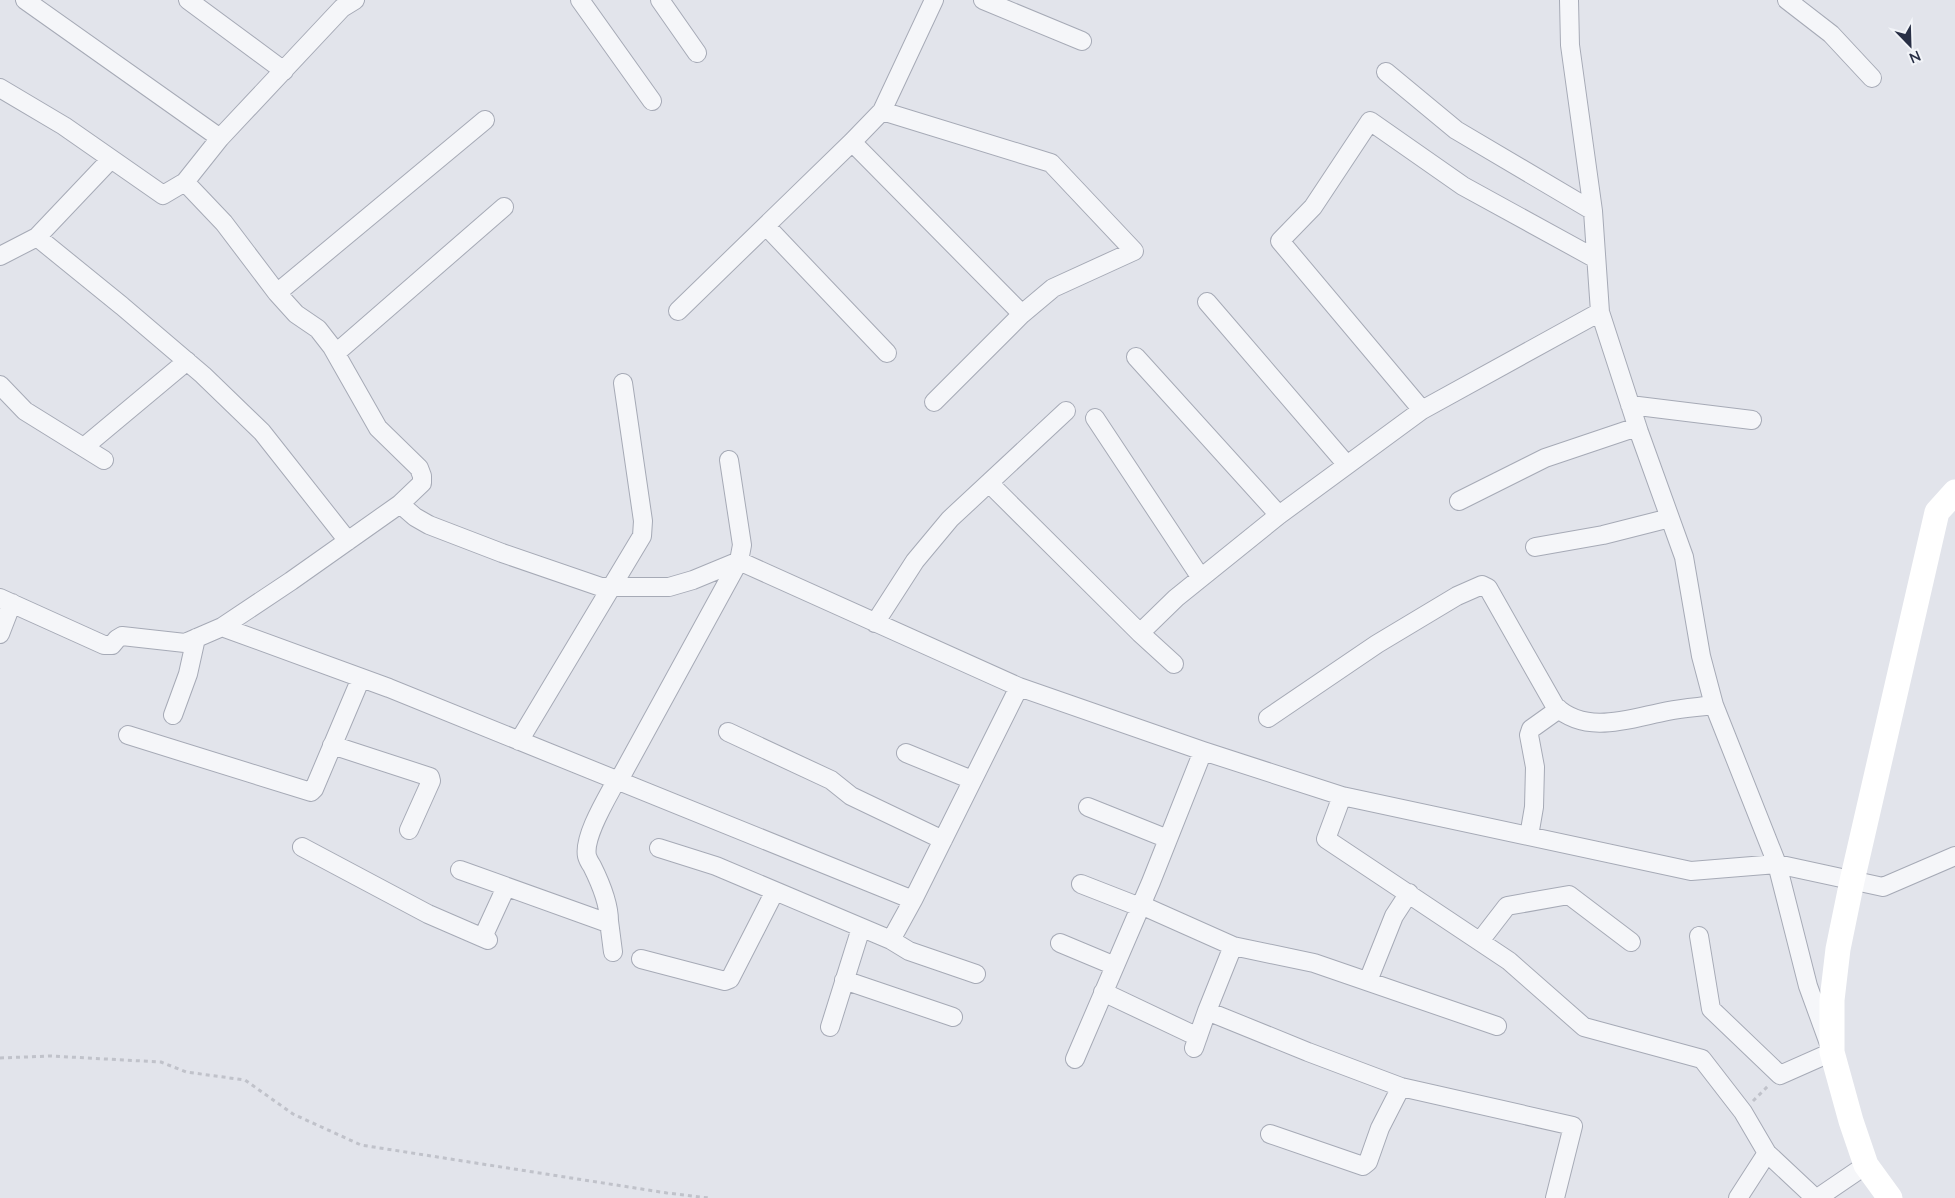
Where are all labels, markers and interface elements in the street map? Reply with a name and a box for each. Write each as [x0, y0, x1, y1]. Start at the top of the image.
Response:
north arrow [1885, 20, 1935, 70]
text: N [1907, 47, 1924, 67]

